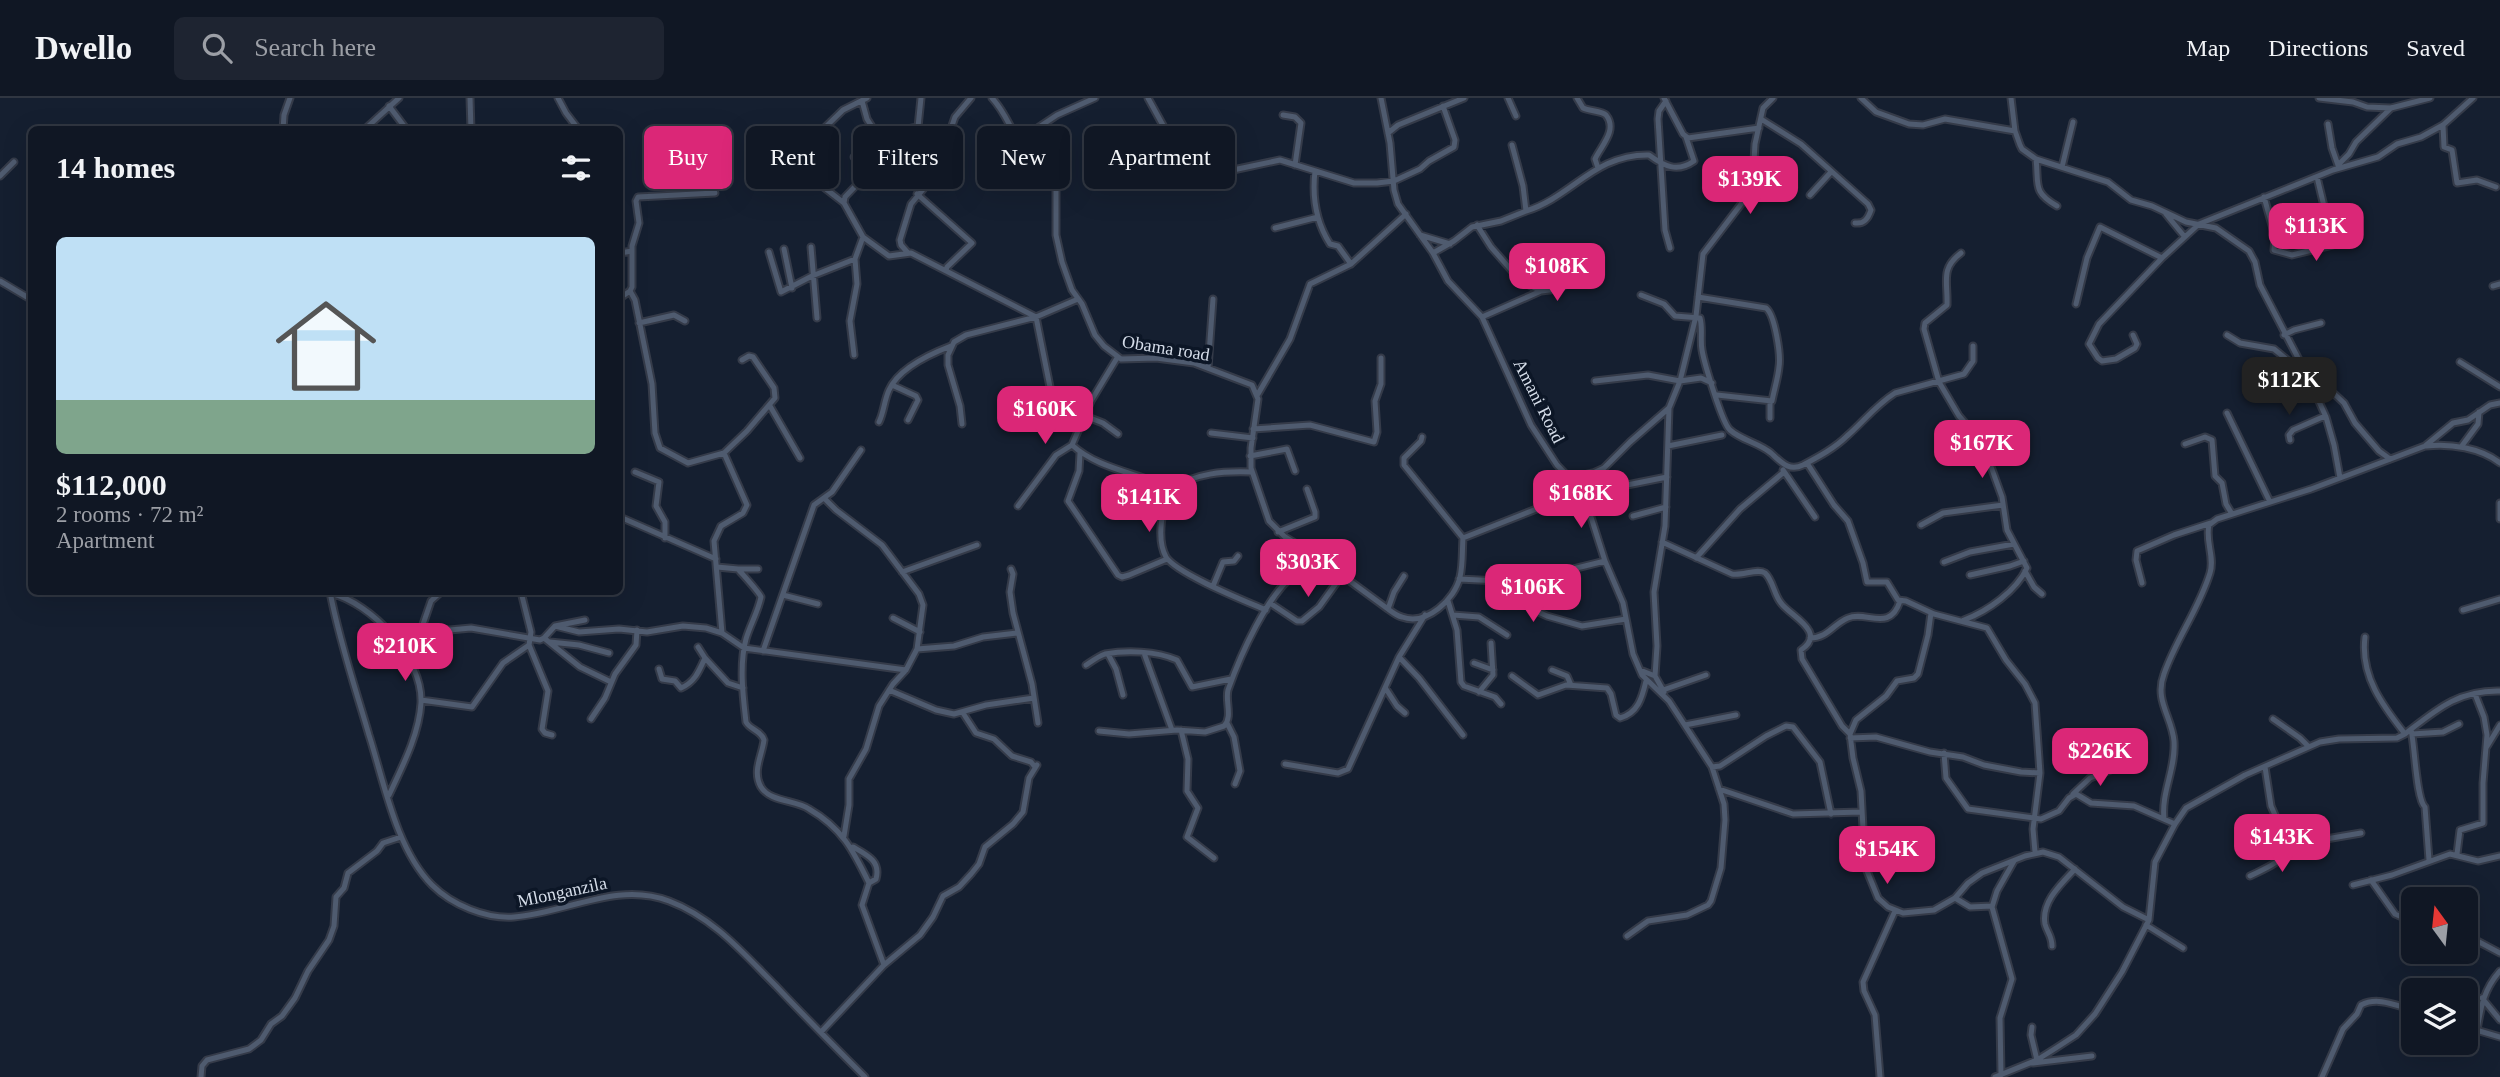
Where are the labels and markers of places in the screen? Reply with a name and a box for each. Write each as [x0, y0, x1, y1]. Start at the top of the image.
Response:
pin: $139K [1701, 156, 1799, 216]
pin: $113K [2267, 204, 2365, 263]
pin: $108K [1508, 244, 1606, 303]
pin: $112K [2240, 358, 2338, 417]
pin: $160K [996, 386, 1094, 446]
pin: $167K [1933, 420, 2031, 480]
pin: $168K [1532, 470, 1630, 530]
pin: $141K [1100, 474, 1198, 534]
pin: $303K [1259, 540, 1357, 599]
pin: $106K [1484, 564, 1582, 624]
pin: $210K [356, 624, 454, 683]
pin: $226K [2051, 728, 2149, 788]
pin: $143K [2233, 814, 2331, 874]
pin: $154K [1838, 826, 1936, 886]

